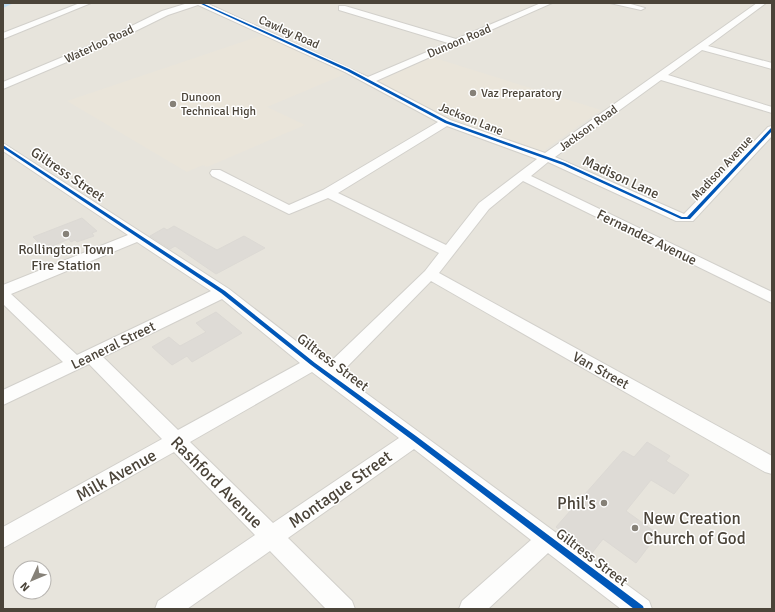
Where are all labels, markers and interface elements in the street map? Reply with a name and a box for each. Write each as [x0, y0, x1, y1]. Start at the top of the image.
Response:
street label: Cawley Road [256, 12, 322, 53]
street label: Dunoon Road [425, 21, 494, 62]
street label: Waterloo Road [62, 22, 136, 67]
place label: Vaz Preparatory [481, 86, 562, 101]
marker: Vaz Preparatory [468, 88, 478, 98]
place label: Dunoon Technical High [181, 90, 256, 119]
marker: Dunoon Technical High [168, 99, 178, 109]
street label: Jackson Lane [436, 100, 505, 139]
street label: Jackson Road [556, 102, 621, 155]
street label: Madison Avenue [688, 133, 756, 204]
street label: Giltress Street [28, 144, 108, 205]
street label: Madison Lane [580, 152, 662, 203]
street label: Fernandez Avenue [594, 206, 699, 269]
marker: Rollington Town Fire Station [61, 229, 71, 239]
place label: Rollington Town Fire Station [18, 241, 114, 274]
street label: Leaneral Street [68, 318, 158, 373]
street label: Giltress Street [294, 330, 372, 395]
street label: Van Street [570, 348, 632, 393]
street label: Rashford Avenue [166, 432, 267, 533]
street label: Milk Avenue [72, 445, 160, 506]
street label: Montague Street [285, 446, 396, 533]
place label: Phil's [557, 493, 596, 514]
marker: Phil's [599, 498, 609, 508]
place label: New Creation Church of God [643, 508, 746, 549]
marker: New Creation Church of God [630, 523, 640, 533]
street label: Giltress Street [553, 525, 631, 590]
north arrow [12, 560, 52, 600]
text: N [18, 579, 33, 594]

